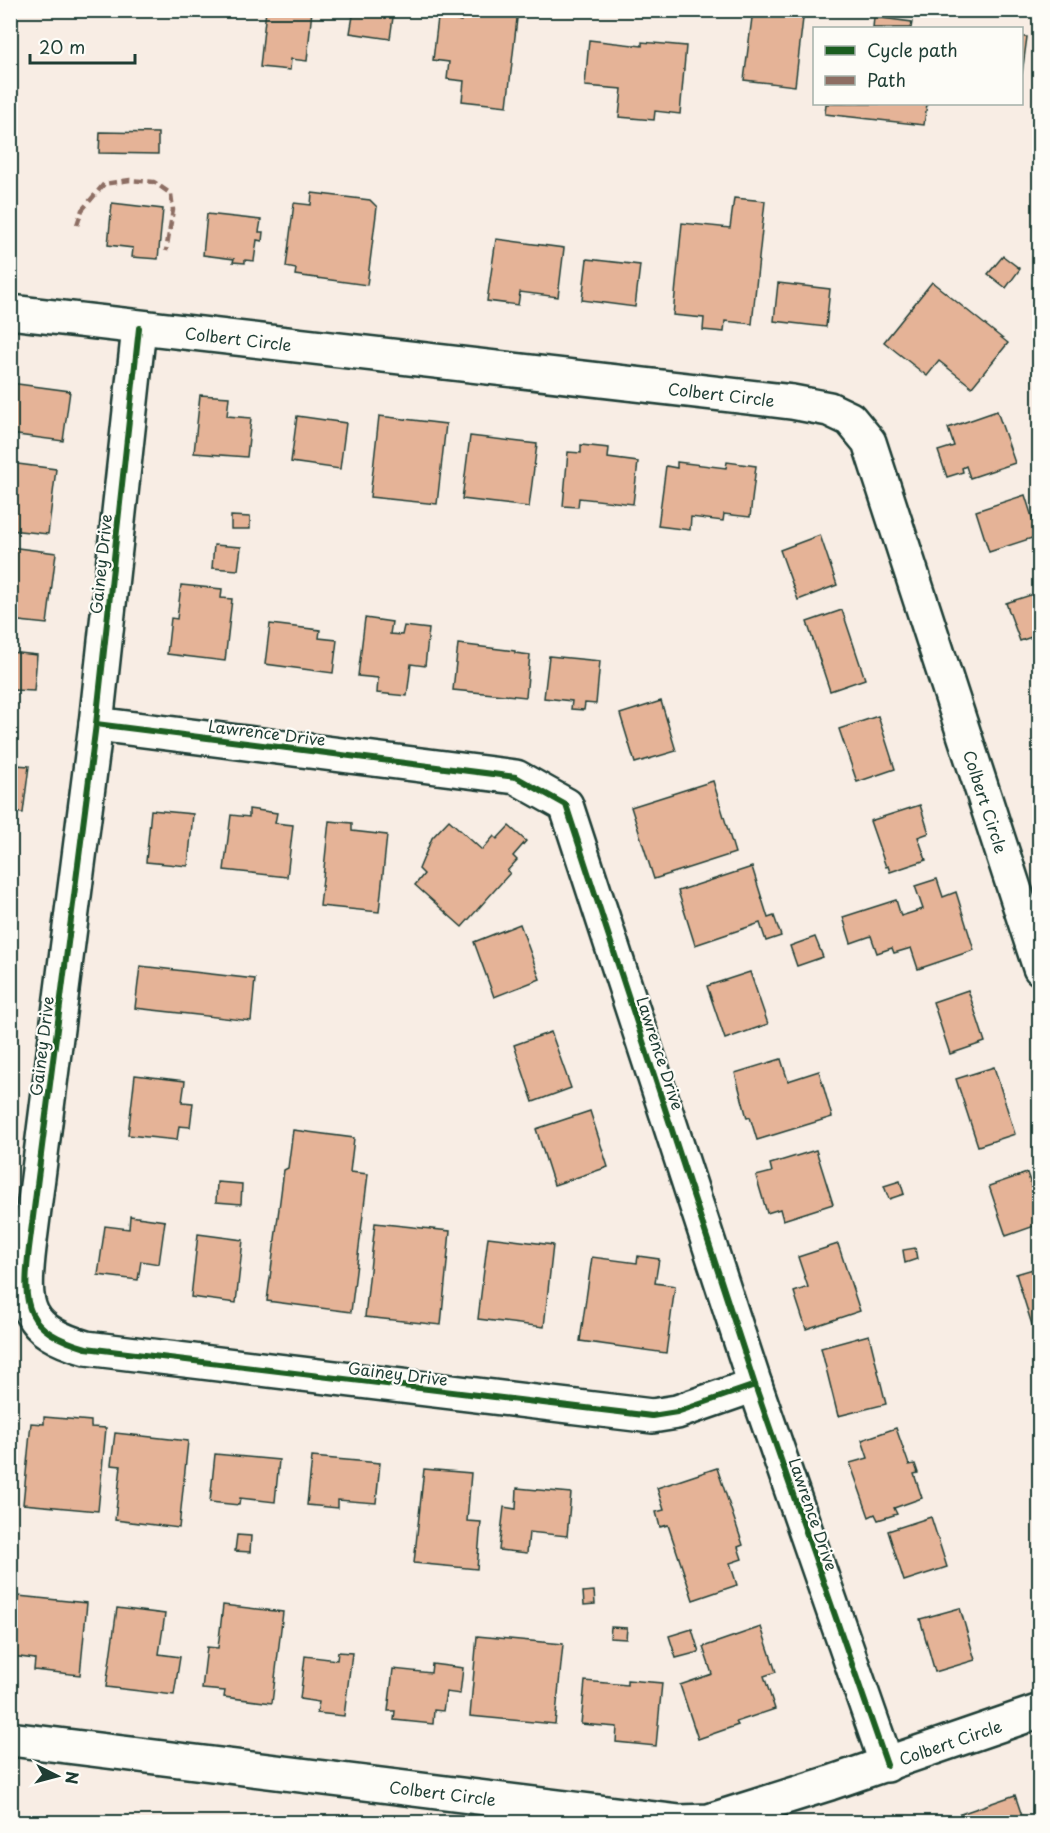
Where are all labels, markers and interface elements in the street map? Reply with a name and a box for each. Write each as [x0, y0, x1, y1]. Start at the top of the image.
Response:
scale bar [30, 27, 135, 65]
legend [813, 27, 1023, 105]
text: 20 m [39, 33, 85, 60]
text: Cycle path [867, 36, 958, 63]
text: Path [867, 66, 906, 93]
street label: Colbert Circle [184, 320, 293, 356]
street label: Colbert Circle [667, 376, 776, 412]
street label: Gainey Drive [83, 513, 117, 615]
street label: Lawrence Drive [207, 713, 327, 751]
street label: Colbert Circle [958, 747, 1014, 856]
street label: Lawrence Drive [631, 993, 691, 1113]
street label: Gainey Drive [23, 995, 59, 1097]
street label: Gainey Drive [347, 1355, 449, 1391]
street label: Lawrence Drive [783, 1454, 845, 1574]
street label: Colbert Circle [895, 1713, 1005, 1771]
north arrow [27, 1746, 87, 1806]
text: N [60, 1770, 86, 1785]
street label: Colbert Circle [388, 1774, 497, 1811]

